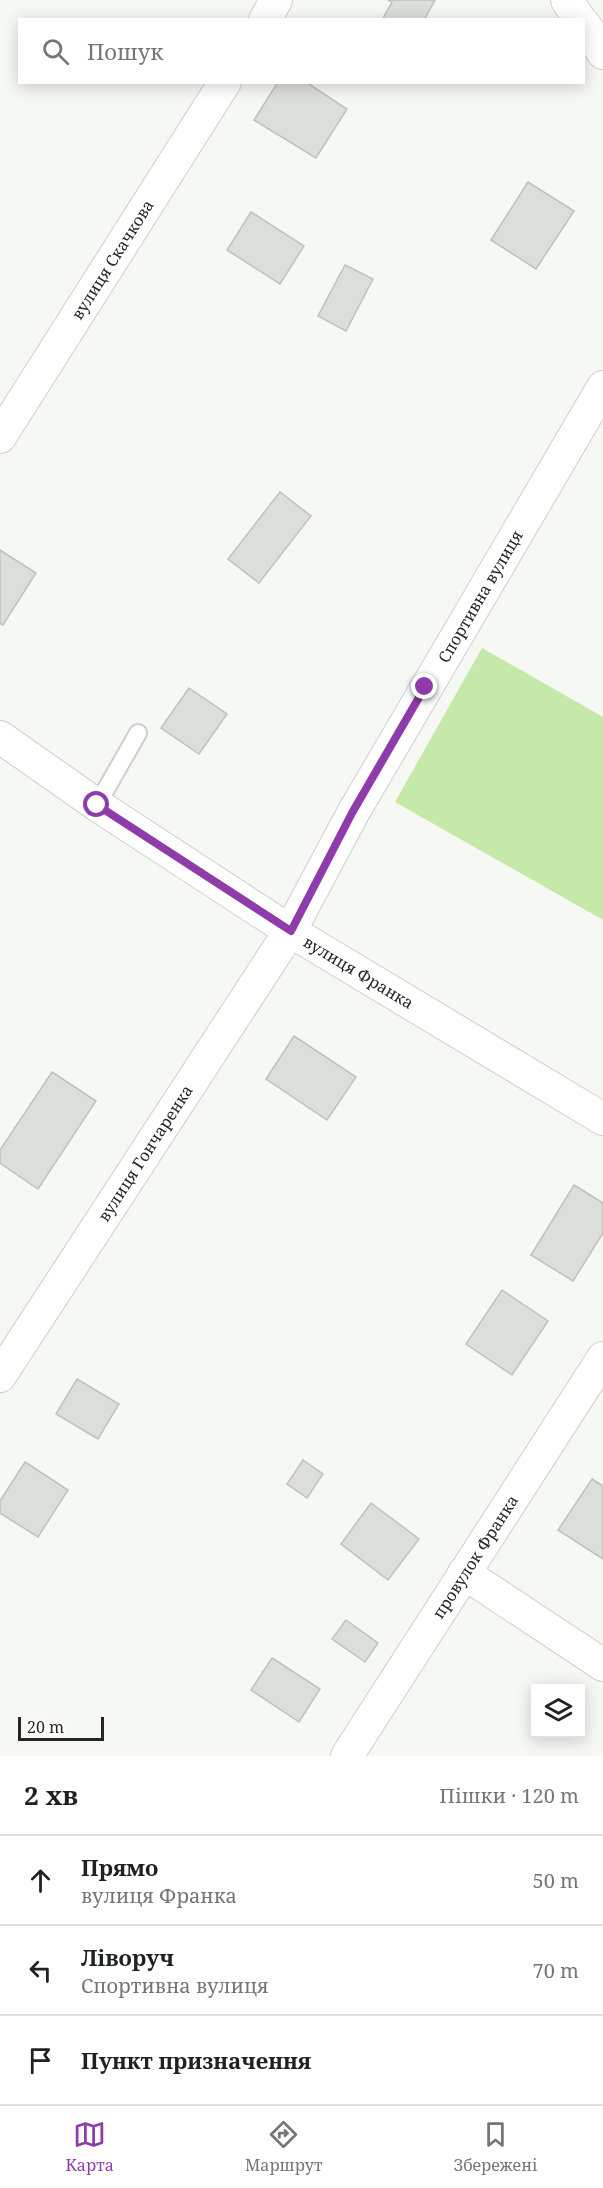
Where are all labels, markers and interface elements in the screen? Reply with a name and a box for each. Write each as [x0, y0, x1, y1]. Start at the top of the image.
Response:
search box [18, 18, 585, 84]
icon: search [39, 35, 72, 68]
text: Пошук [87, 36, 163, 66]
street label: вулиця Скачкова [66, 196, 159, 324]
street label: Спортивна вулиця [433, 526, 528, 667]
route end [411, 673, 437, 699]
route start [83, 791, 109, 817]
street label: вулиця Франка [299, 931, 418, 1014]
street label: вулиця Гончаренка [93, 1081, 198, 1226]
street label: провулок Франка [427, 1491, 523, 1623]
map controls [531, 1684, 585, 1738]
button: layers [531, 1684, 585, 1738]
scale bar [18, 1714, 104, 1742]
text: 20 m [27, 1716, 64, 1738]
text: 2 хв [24, 1777, 78, 1813]
text: Пішки · 120 m [439, 1782, 579, 1809]
text: Прямо [81, 1852, 158, 1882]
icon: ahead [24, 1864, 57, 1897]
text: 50 m [533, 1867, 579, 1894]
text: вулиця Франка [81, 1882, 237, 1909]
text: Ліворуч [81, 1942, 174, 1972]
icon: left [24, 1954, 57, 1987]
text: 70 m [533, 1957, 579, 1984]
text: Спортивна вулиця [81, 1972, 269, 1999]
icon: arrive [24, 2044, 57, 2077]
text: Пункт призначення [81, 2045, 311, 2075]
tab: Карта [66, 2118, 114, 2176]
tab: Маршрут [245, 2118, 322, 2176]
tab: Збережені [454, 2118, 537, 2176]

